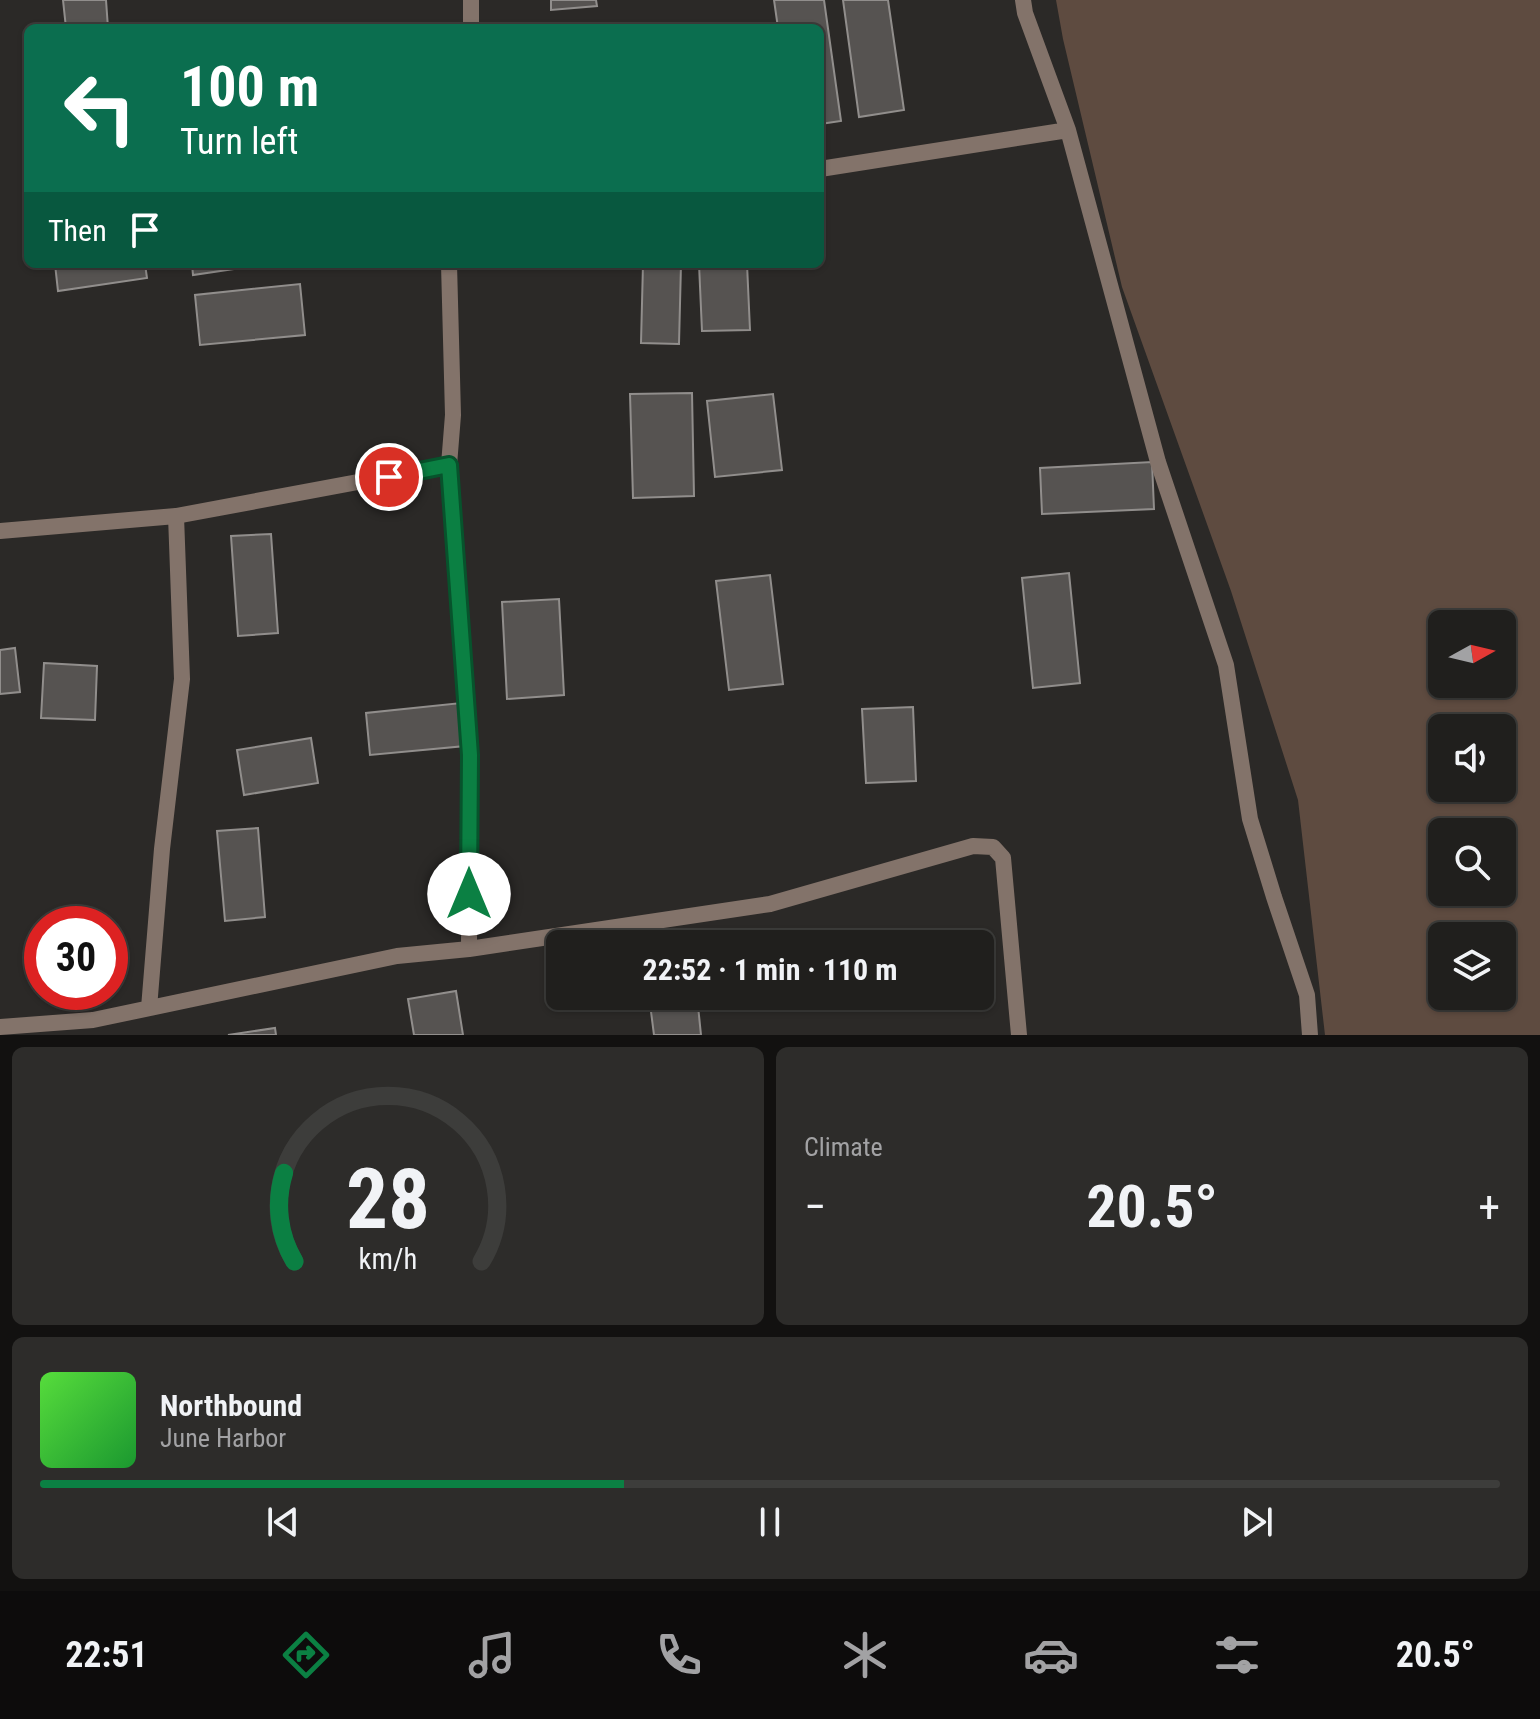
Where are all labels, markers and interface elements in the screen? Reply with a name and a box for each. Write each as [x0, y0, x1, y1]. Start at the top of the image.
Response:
text: 100 m [180, 54, 319, 120]
icon: left [48, 56, 152, 160]
text: Turn left [180, 121, 298, 163]
icon: arrive [123, 208, 167, 252]
text: Then [48, 213, 107, 248]
pin [355, 443, 423, 511]
icon: arrive [367, 455, 411, 499]
north arrow [1428, 610, 1516, 698]
map controls [1428, 610, 1516, 1010]
button: sound [1428, 714, 1516, 802]
button: search [1428, 818, 1516, 906]
position arrow [427, 852, 511, 936]
speed limit sign: 30 [24, 906, 128, 1010]
button: layers [1428, 922, 1516, 1010]
text: 22:52 · 1 min · 110 m [643, 952, 897, 987]
text: Climate [804, 1132, 883, 1162]
text: 28 [346, 1151, 430, 1248]
text: 20.5° [1086, 1171, 1218, 1242]
text: − [804, 1181, 826, 1233]
text: + [1478, 1181, 1500, 1233]
text: km/h [359, 1242, 417, 1276]
text: Northbound [160, 1388, 302, 1423]
text: June Harbor [160, 1423, 286, 1453]
icon: previous [261, 1500, 305, 1544]
icon: pause [748, 1500, 792, 1544]
icon: next [1235, 1500, 1279, 1544]
icon: directions [278, 1627, 334, 1683]
icon: music [464, 1627, 520, 1683]
icon: phone [651, 1627, 707, 1683]
icon: climate [837, 1627, 893, 1683]
icon: car [1023, 1627, 1079, 1683]
icon: filters [1209, 1627, 1265, 1683]
text: 22:51 [65, 1634, 148, 1676]
text: 20.5° [1396, 1634, 1475, 1676]

